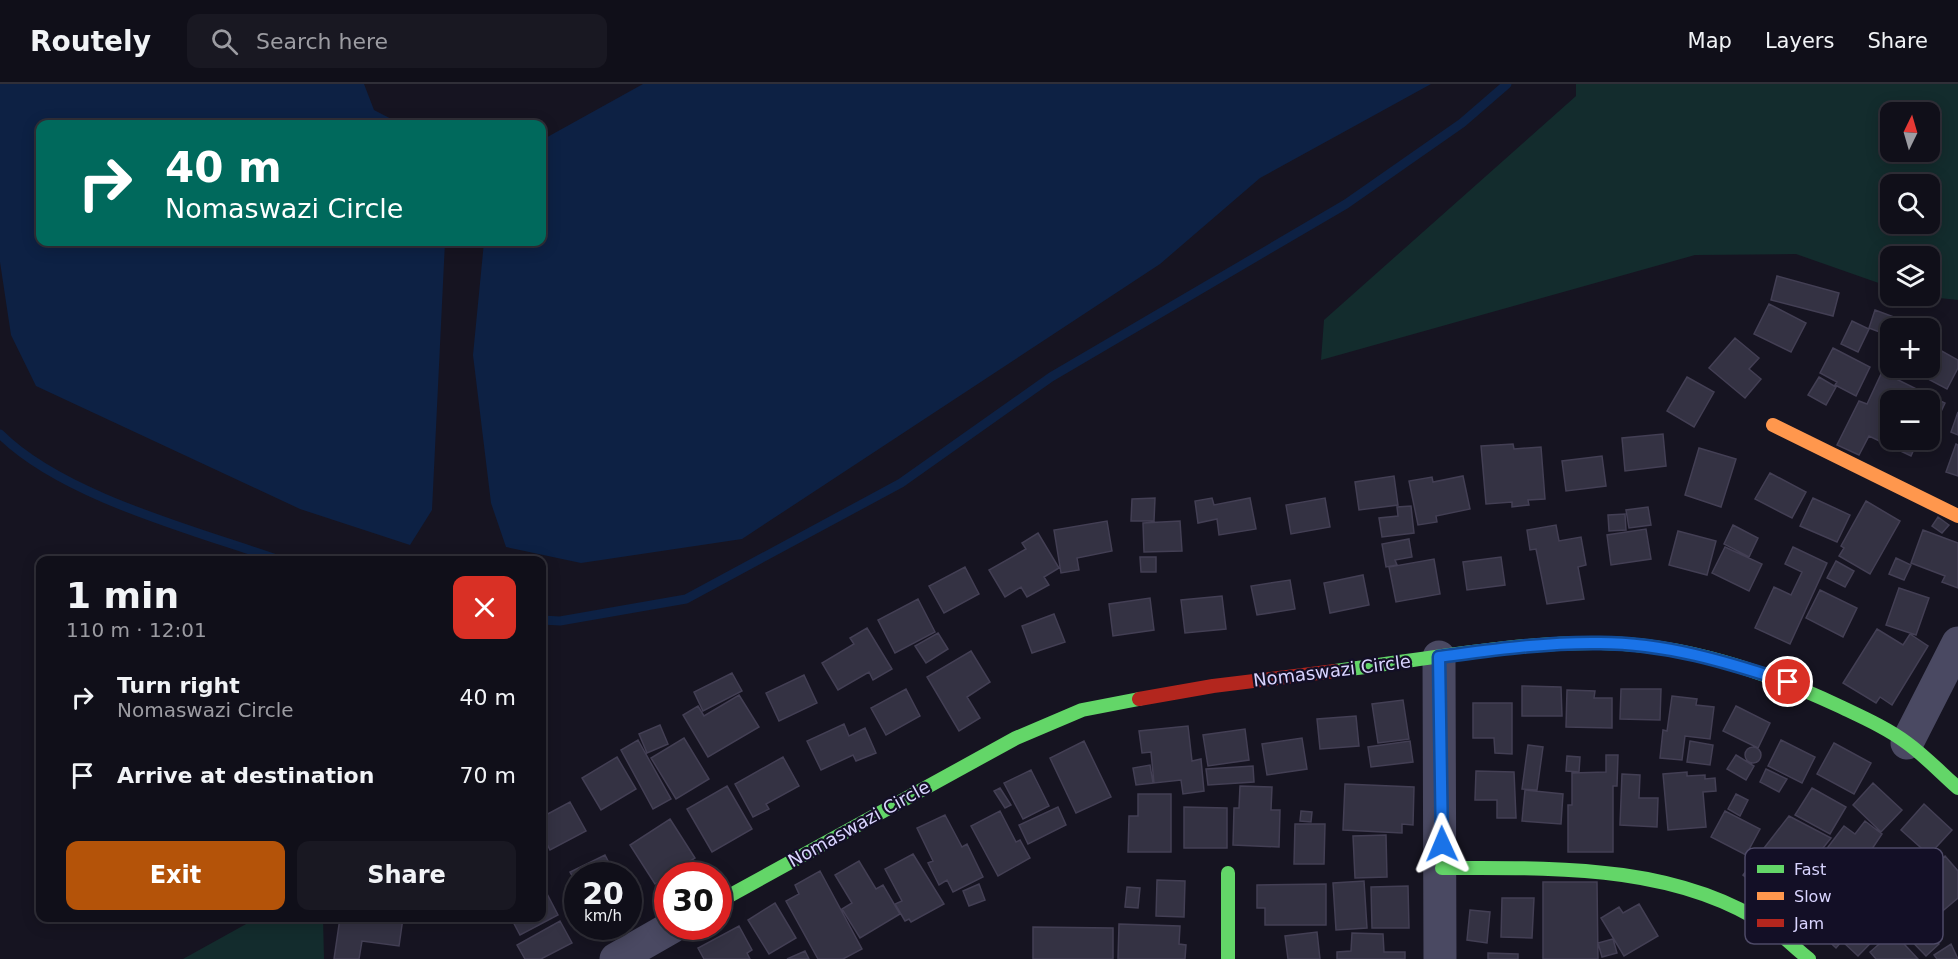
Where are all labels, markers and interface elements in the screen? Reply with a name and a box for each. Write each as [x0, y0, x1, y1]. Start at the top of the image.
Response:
search box [187, 14, 607, 68]
text: Routely [30, 25, 151, 58]
icon: search [208, 25, 241, 58]
text: Search here [256, 29, 388, 54]
text: Map [1688, 29, 1732, 53]
text: Layers [1765, 29, 1834, 53]
text: Share [1867, 29, 1928, 53]
north arrow [1880, 102, 1940, 162]
map controls [1880, 102, 1940, 450]
text: 40 m [165, 143, 282, 192]
icon: right [66, 144, 144, 222]
button: search [1880, 174, 1940, 234]
text: Nomaswazi Circle [165, 193, 403, 224]
button: layers [1880, 246, 1940, 306]
button: + [1880, 318, 1940, 378]
button: − [1880, 390, 1940, 450]
text: 1 min [66, 575, 179, 616]
button: close [453, 576, 516, 639]
text: 110 m · 12:01 [66, 618, 207, 642]
street label: Nomaswazi Circle [1252, 650, 1412, 691]
pin [1762, 656, 1813, 707]
icon: arrive [1771, 665, 1804, 698]
text: Turn right [117, 673, 240, 698]
icon: right [66, 681, 99, 714]
text: 40 m [460, 685, 516, 710]
text: Nomaswazi Circle [117, 698, 294, 722]
icon: arrive [66, 759, 99, 792]
text: Arrive at destination [117, 763, 374, 788]
text: 70 m [460, 763, 516, 788]
street label: Nomaswazi Circle [784, 776, 933, 871]
position arrow [1410, 812, 1474, 876]
button: Exit [66, 841, 285, 910]
button: Share [297, 841, 516, 910]
legend [1745, 848, 1943, 944]
text: Fast [1794, 860, 1826, 879]
speed limit sign: 30 [654, 862, 732, 940]
text: 20 [582, 876, 624, 911]
text: Slow [1794, 887, 1831, 906]
text: km/h [584, 907, 622, 925]
text: Jam [1793, 914, 1824, 933]

